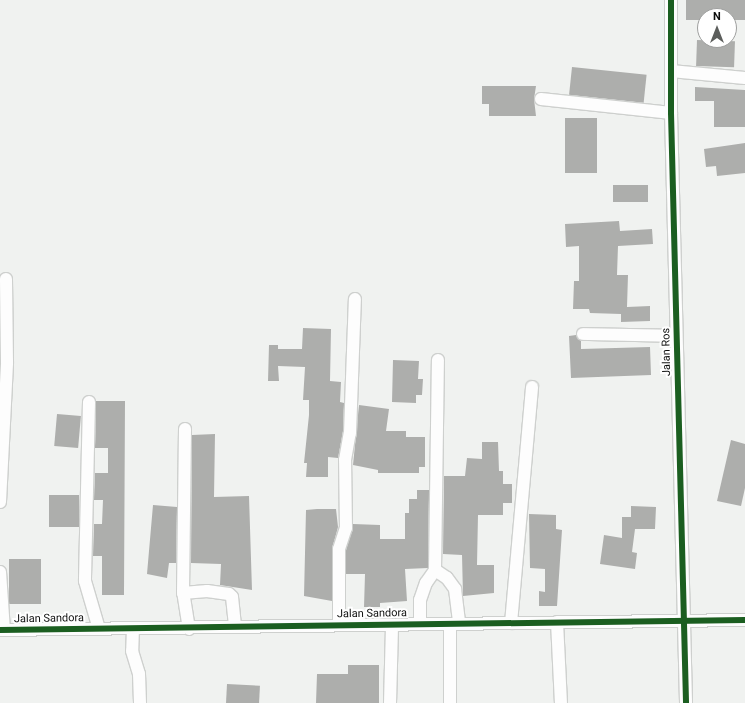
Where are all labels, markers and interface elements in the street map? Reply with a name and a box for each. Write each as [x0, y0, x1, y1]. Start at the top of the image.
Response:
north arrow [697, 8, 737, 48]
text: N [713, 10, 721, 23]
street label: Jalan Ros [660, 328, 674, 376]
street label: Jalan Sandora [337, 607, 407, 621]
street label: Jalan Sandora [14, 612, 84, 626]

